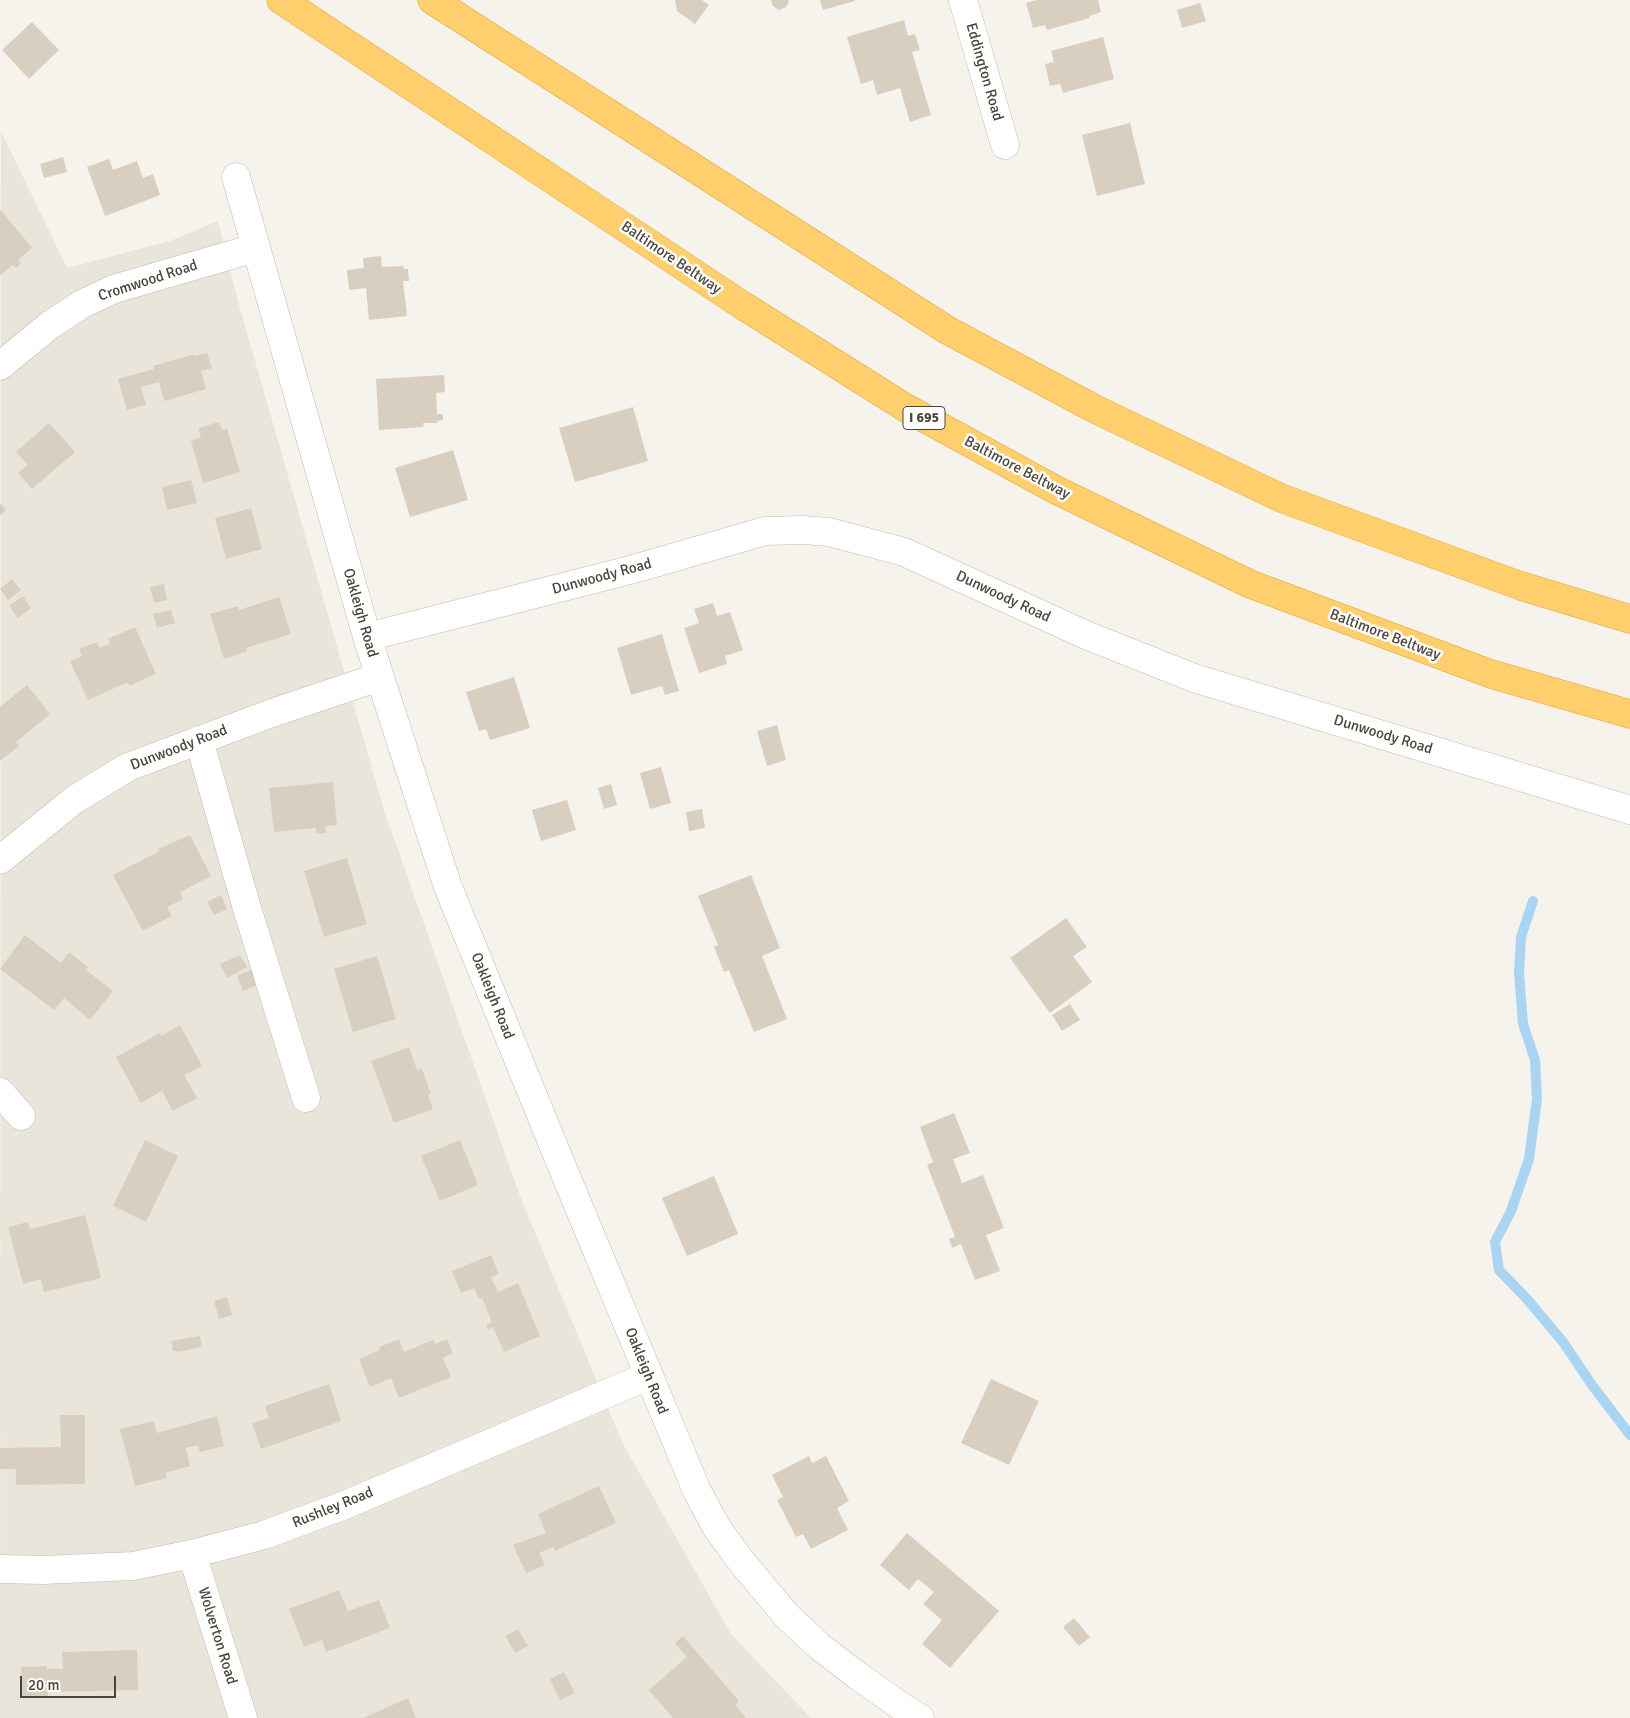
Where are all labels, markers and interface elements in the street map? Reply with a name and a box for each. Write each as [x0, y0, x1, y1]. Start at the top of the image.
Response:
street label: Eddington Road [961, 21, 1007, 123]
street label: Baltimore Beltway [617, 218, 725, 298]
street label: Cromwood Road [96, 256, 200, 306]
road number: I 695 [903, 406, 945, 429]
street label: Baltimore Beltway [961, 433, 1073, 503]
street label: Dunwoody Road [550, 555, 654, 599]
street label: Oakleigh Road [339, 566, 381, 660]
street label: Dunwoody Road [953, 567, 1053, 627]
street label: Baltimore Beltway [1327, 606, 1443, 664]
street label: Dunwoody Road [1331, 711, 1435, 759]
street label: Dunwoody Road [128, 721, 230, 775]
street label: Oakleigh Road [466, 950, 518, 1042]
street label: Oakleigh Road [620, 1325, 672, 1417]
street label: Rushley Road [290, 1484, 376, 1532]
street label: Wolverton Road [194, 1585, 240, 1687]
scale bar [22, 1666, 119, 1698]
text: 20 m [28, 1676, 59, 1694]

